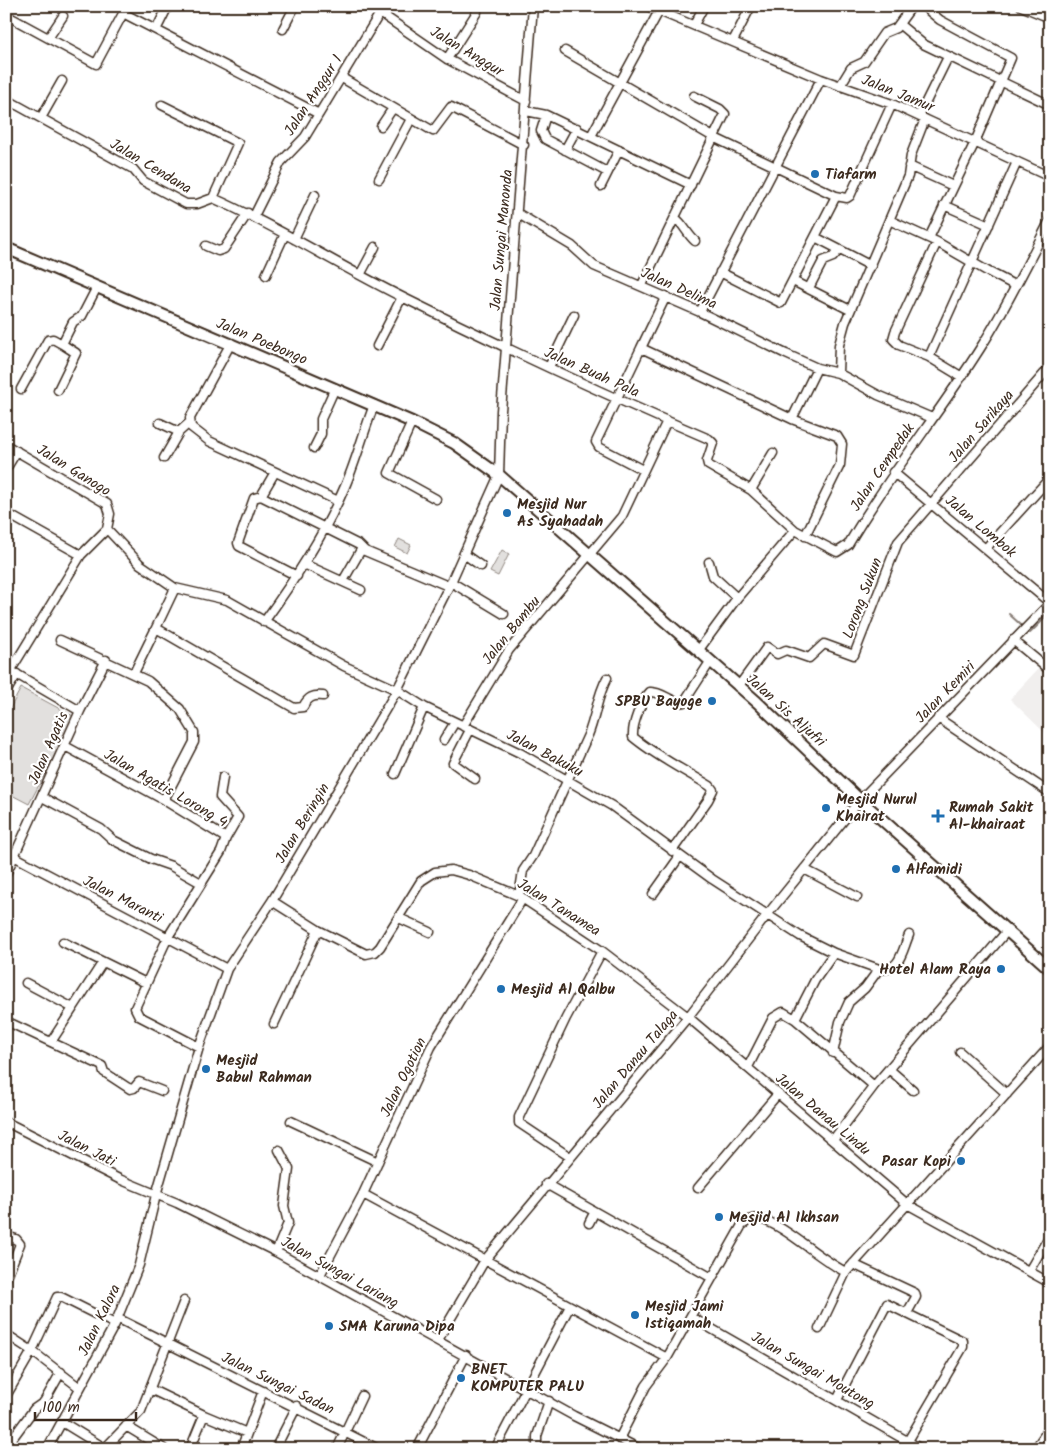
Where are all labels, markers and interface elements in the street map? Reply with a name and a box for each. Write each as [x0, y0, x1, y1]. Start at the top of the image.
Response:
street label: Jalan Anggur [425, 20, 509, 84]
street label: Jalan Anggur 1 [278, 50, 349, 141]
street label: Jalan Jamur [857, 68, 939, 120]
street label: Jalan Cendana [105, 133, 196, 201]
place label: Tiafarm [825, 163, 877, 187]
street label: Jalan Sungai Manonda [484, 168, 520, 312]
marker: Tiafarm [809, 168, 821, 180]
street label: Jalan Delima [637, 261, 721, 316]
street label: Jalan Poebongo [212, 312, 311, 372]
street label: Jalan Buah Pala [540, 341, 643, 405]
street label: Jalan Sarikaya [943, 385, 1020, 469]
street label: Jalan Cempedak [844, 418, 922, 517]
street label: Jalan Ganogo [32, 438, 115, 503]
street label: Jalan Lombok [939, 489, 1022, 565]
place label: Mesjid Nur As Syahadah [517, 493, 603, 534]
marker: Mesjid Nur As Syahadah [501, 507, 513, 519]
street label: Lorong Sukun [836, 554, 889, 642]
street label: Jalan Bambu [477, 591, 547, 670]
street label: Jalan Kemiri [910, 655, 983, 729]
street label: Jalan Sis Aljufri [740, 668, 832, 754]
place label: SPBU Bayoge [615, 690, 703, 714]
marker: SPBU Bayoge [706, 695, 718, 707]
street label: Jalan Agatis [22, 707, 76, 789]
street label: Jalan Bakuku [502, 724, 587, 784]
street label: Jalan Agatis Lorong 4 [99, 743, 232, 834]
street label: Jalan Beringin [269, 779, 336, 868]
place label: Mesjid Nurul Khairat [836, 788, 917, 829]
place label: Rumah Sakit Al-khairaat [949, 796, 1034, 837]
marker: Mesjid Nurul Khairat [820, 802, 832, 814]
marker: Rumah Sakit Al-khairaat [931, 809, 945, 823]
place label: Alfamidi [906, 858, 963, 882]
marker: Alfamidi [890, 863, 902, 875]
street label: Jalan Maranti [78, 869, 168, 931]
street label: Jalan Tanamea [512, 873, 605, 943]
place label: Hotel Alam Raya [879, 958, 991, 982]
marker: Hotel Alam Raya [995, 963, 1007, 975]
place label: Mesjid Al Qalbu [511, 978, 616, 1002]
marker: Mesjid Al Qalbu [495, 983, 507, 995]
street label: Jalan Danau Talaga [587, 1005, 685, 1115]
street label: Jalan Ogotion [374, 1034, 434, 1121]
place label: Mesjid Babul Rahman [216, 1049, 312, 1090]
marker: Mesjid Babul Rahman [200, 1063, 212, 1075]
street label: Jalan Danau Lindu [769, 1068, 875, 1162]
street label: Jalan Jati [53, 1124, 121, 1174]
place label: Pasar Kopi [881, 1150, 952, 1174]
marker: Pasar Kopi [955, 1155, 967, 1167]
place label: Mesjid Al Ikhsan [729, 1206, 839, 1230]
marker: Mesjid Al Ikhsan [713, 1211, 725, 1223]
street label: Jalan Sungai Lariang [276, 1230, 403, 1315]
street label: Jalan Kalora [72, 1281, 128, 1360]
place label: Mesjid Jami Istiqamah [645, 1295, 725, 1336]
marker: Mesjid Jami Istiqamah [629, 1309, 641, 1321]
place label: SMA Karuna Dipa [339, 1315, 455, 1339]
marker: SMA Karuna Dipa [323, 1320, 335, 1332]
street label: Jalan Sungai Moutong [746, 1326, 879, 1416]
street label: Jalan Sungai Sadan [217, 1346, 338, 1422]
place label: BNET KOMPUTER PALU [471, 1358, 584, 1399]
marker: BNET KOMPUTER PALU [455, 1372, 467, 1384]
scale bar [35, 1390, 136, 1422]
text: 100 m [42, 1396, 80, 1420]

